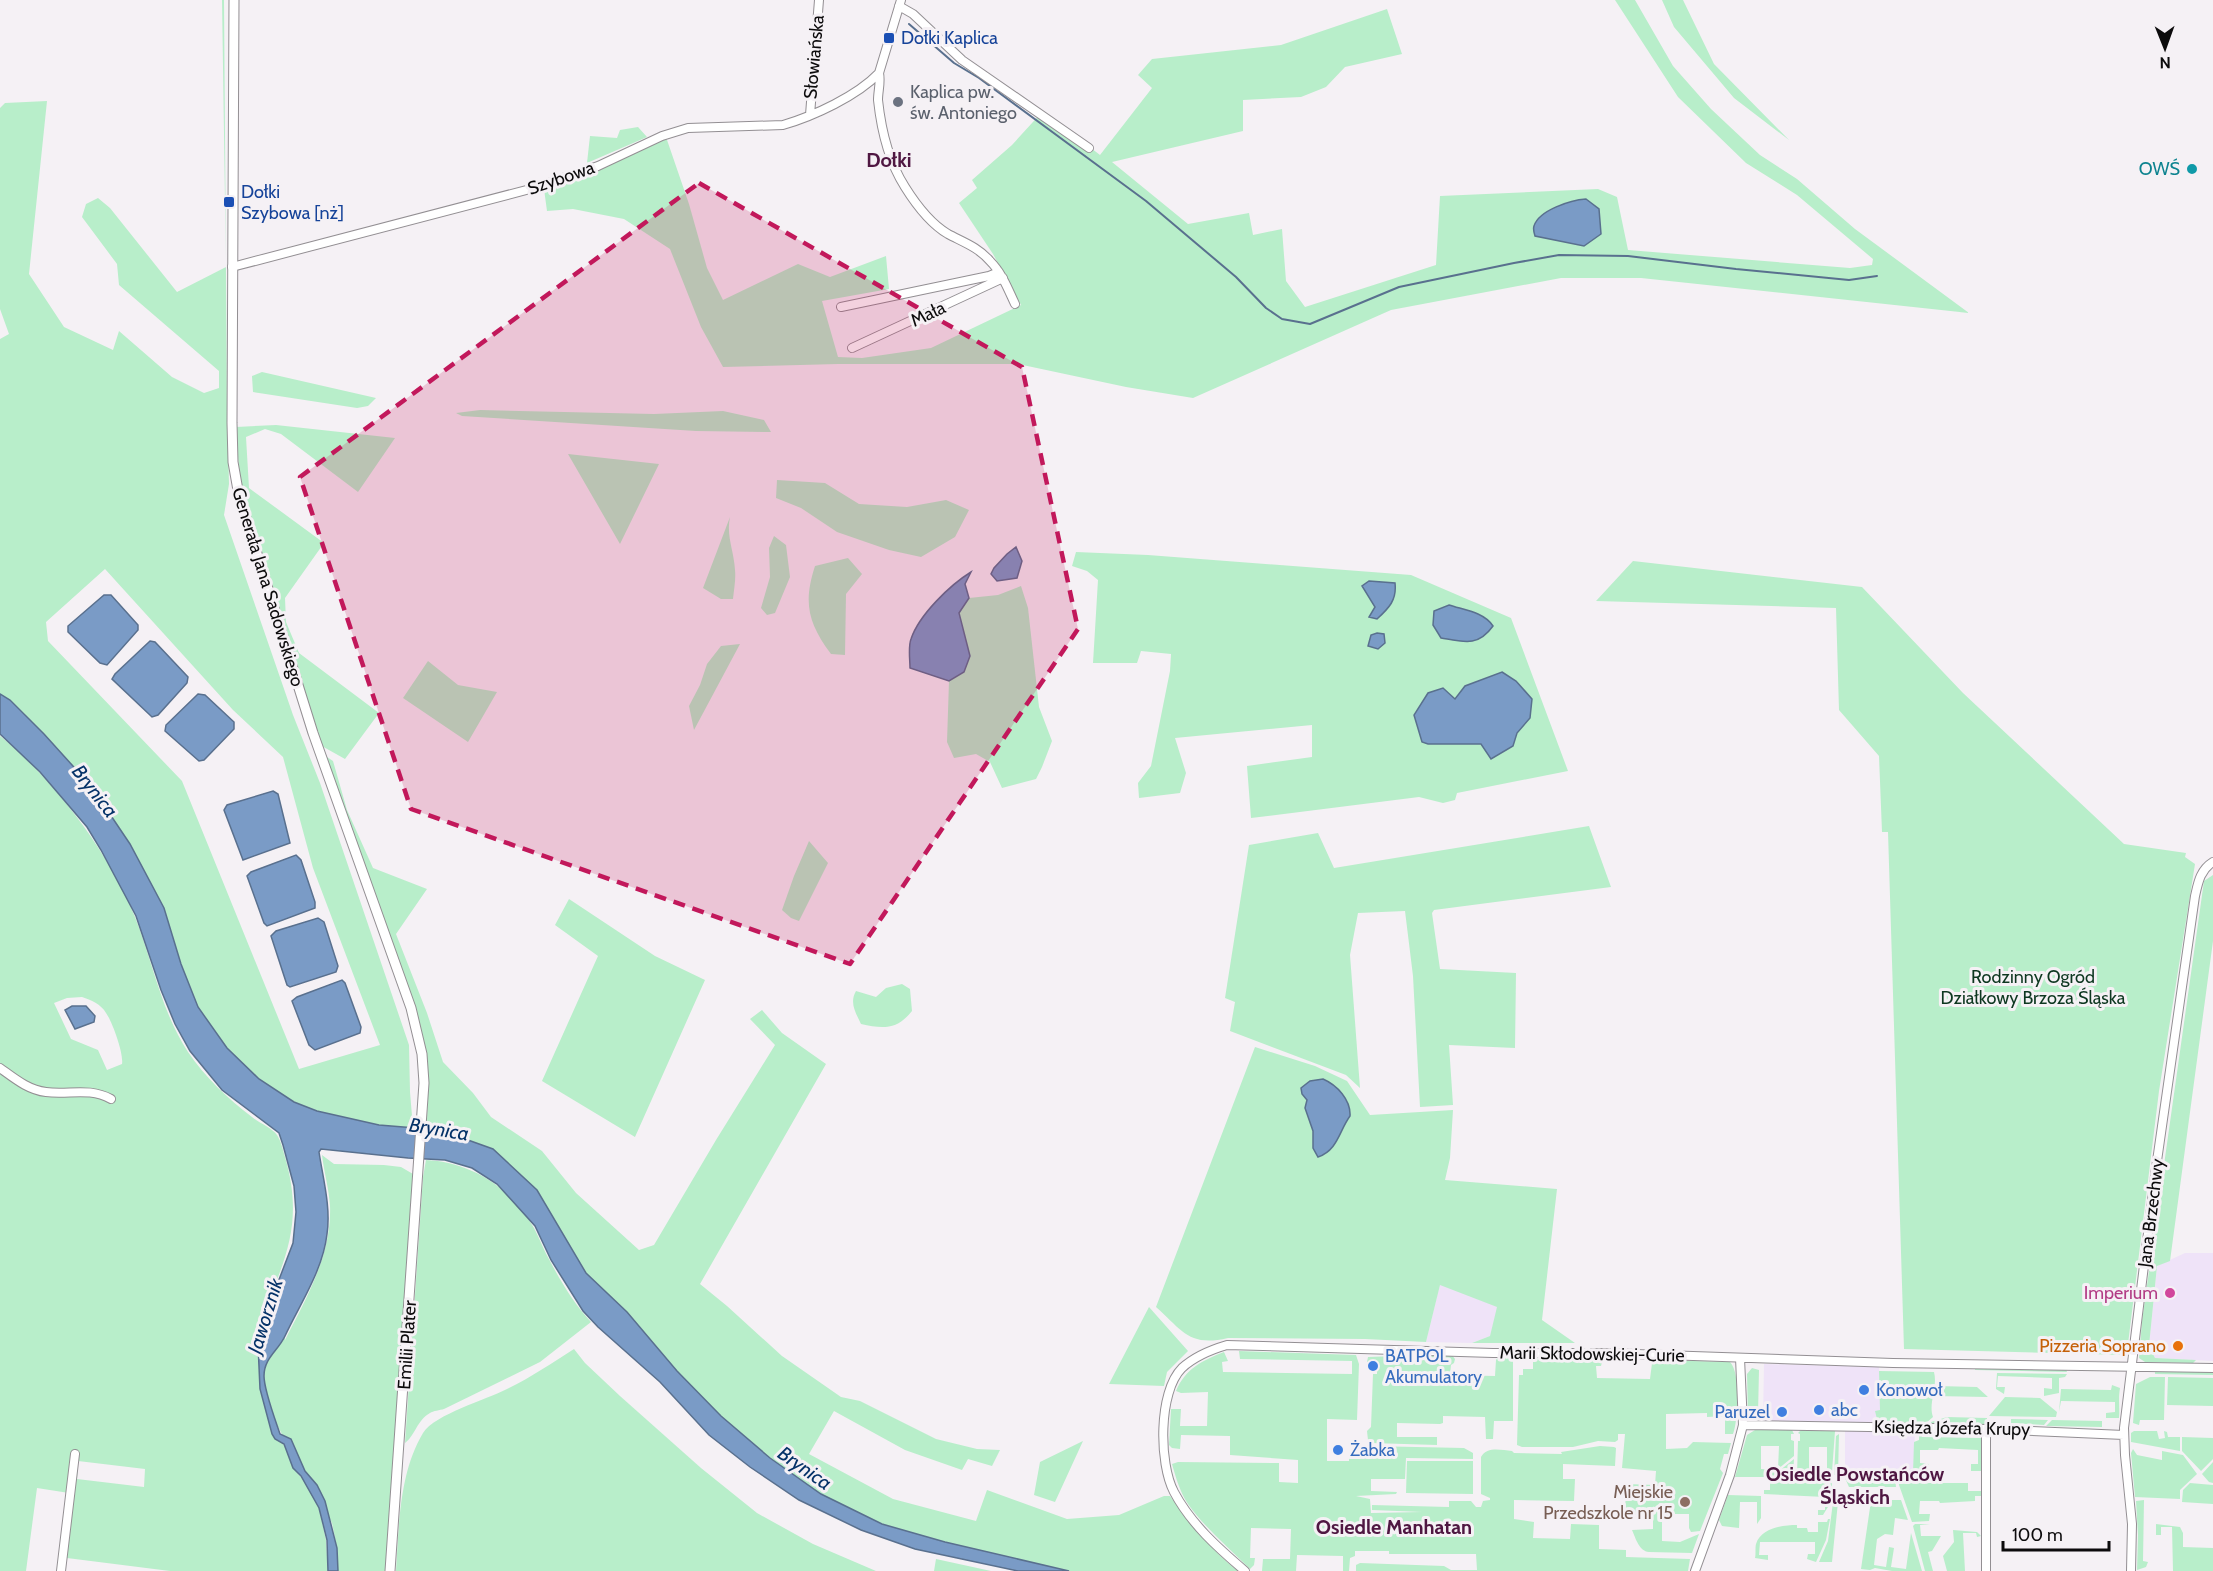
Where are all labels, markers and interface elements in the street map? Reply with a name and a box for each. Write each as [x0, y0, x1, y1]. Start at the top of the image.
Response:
street label: Słowiańska [799, 14, 829, 100]
north arrow [2135, 18, 2195, 78]
place label: Dołki Kaplica [901, 27, 998, 49]
marker: Dołki Kaplica [882, 31, 896, 45]
text: N [2159, 53, 2171, 72]
place label: Kaplica pw. św. Antoniego [910, 81, 1017, 124]
marker: Kaplica pw. św. Antoniego [891, 95, 905, 109]
district label: Dołki [866, 148, 912, 172]
street label: Szybowa [525, 156, 598, 200]
place label: OWŚ [2139, 158, 2180, 180]
marker: OWŚ [2185, 162, 2199, 176]
place label: Dołki Szybowa [nż] [241, 181, 344, 224]
marker: Dołki Szybowa [nż] [222, 195, 236, 209]
street label: Mała [907, 296, 949, 332]
street label: Generała Jana Sadowskiego [227, 485, 309, 689]
water label: Brynica [67, 760, 123, 822]
park label: Rodzinny Ogród Działkowy Brzoza Śląska [1941, 966, 2126, 1009]
water label: Brynica [407, 1112, 471, 1146]
street label: Jana Brzechwy [2133, 1157, 2169, 1270]
water label: Jaworznik [242, 1274, 288, 1358]
place label: Imperium [2084, 1282, 2158, 1304]
marker: Imperium [2163, 1286, 2177, 1300]
street label: Emilii Plater [393, 1299, 421, 1390]
place label: Pizzeria Soprano [2039, 1335, 2166, 1357]
marker: Pizzeria Soprano [2171, 1339, 2185, 1353]
street label: Marii Skłodowskiej-Curie [1499, 1341, 1685, 1367]
place label: BATPOL Akumulatory [1385, 1345, 1482, 1388]
marker: BATPOL Akumulatory [1366, 1359, 1380, 1373]
place label: Konowoł [1876, 1379, 1943, 1401]
marker: Konowoł [1857, 1383, 1871, 1397]
place label: abc [1831, 1399, 1858, 1421]
place label: Paruzel [1714, 1401, 1771, 1423]
marker: abc [1812, 1403, 1826, 1417]
marker: Paruzel [1775, 1405, 1789, 1419]
street label: Księdza Józefa Krupy [1874, 1416, 2030, 1440]
place label: Żabka [1350, 1439, 1395, 1461]
water label: Brynica [773, 1441, 837, 1495]
marker: Żabka [1331, 1443, 1345, 1457]
district label: Osiedle Powstańców Śląskich [1766, 1462, 1945, 1509]
place label: Miejskie Przedszkole nr 15 [1543, 1481, 1673, 1524]
marker: Miejskie Przedszkole nr 15 [1678, 1495, 1692, 1509]
scale bar [2003, 1514, 2110, 1552]
district label: Osiedle Manhatan [1316, 1515, 1472, 1539]
text: 100 m [2012, 1524, 2063, 1546]

